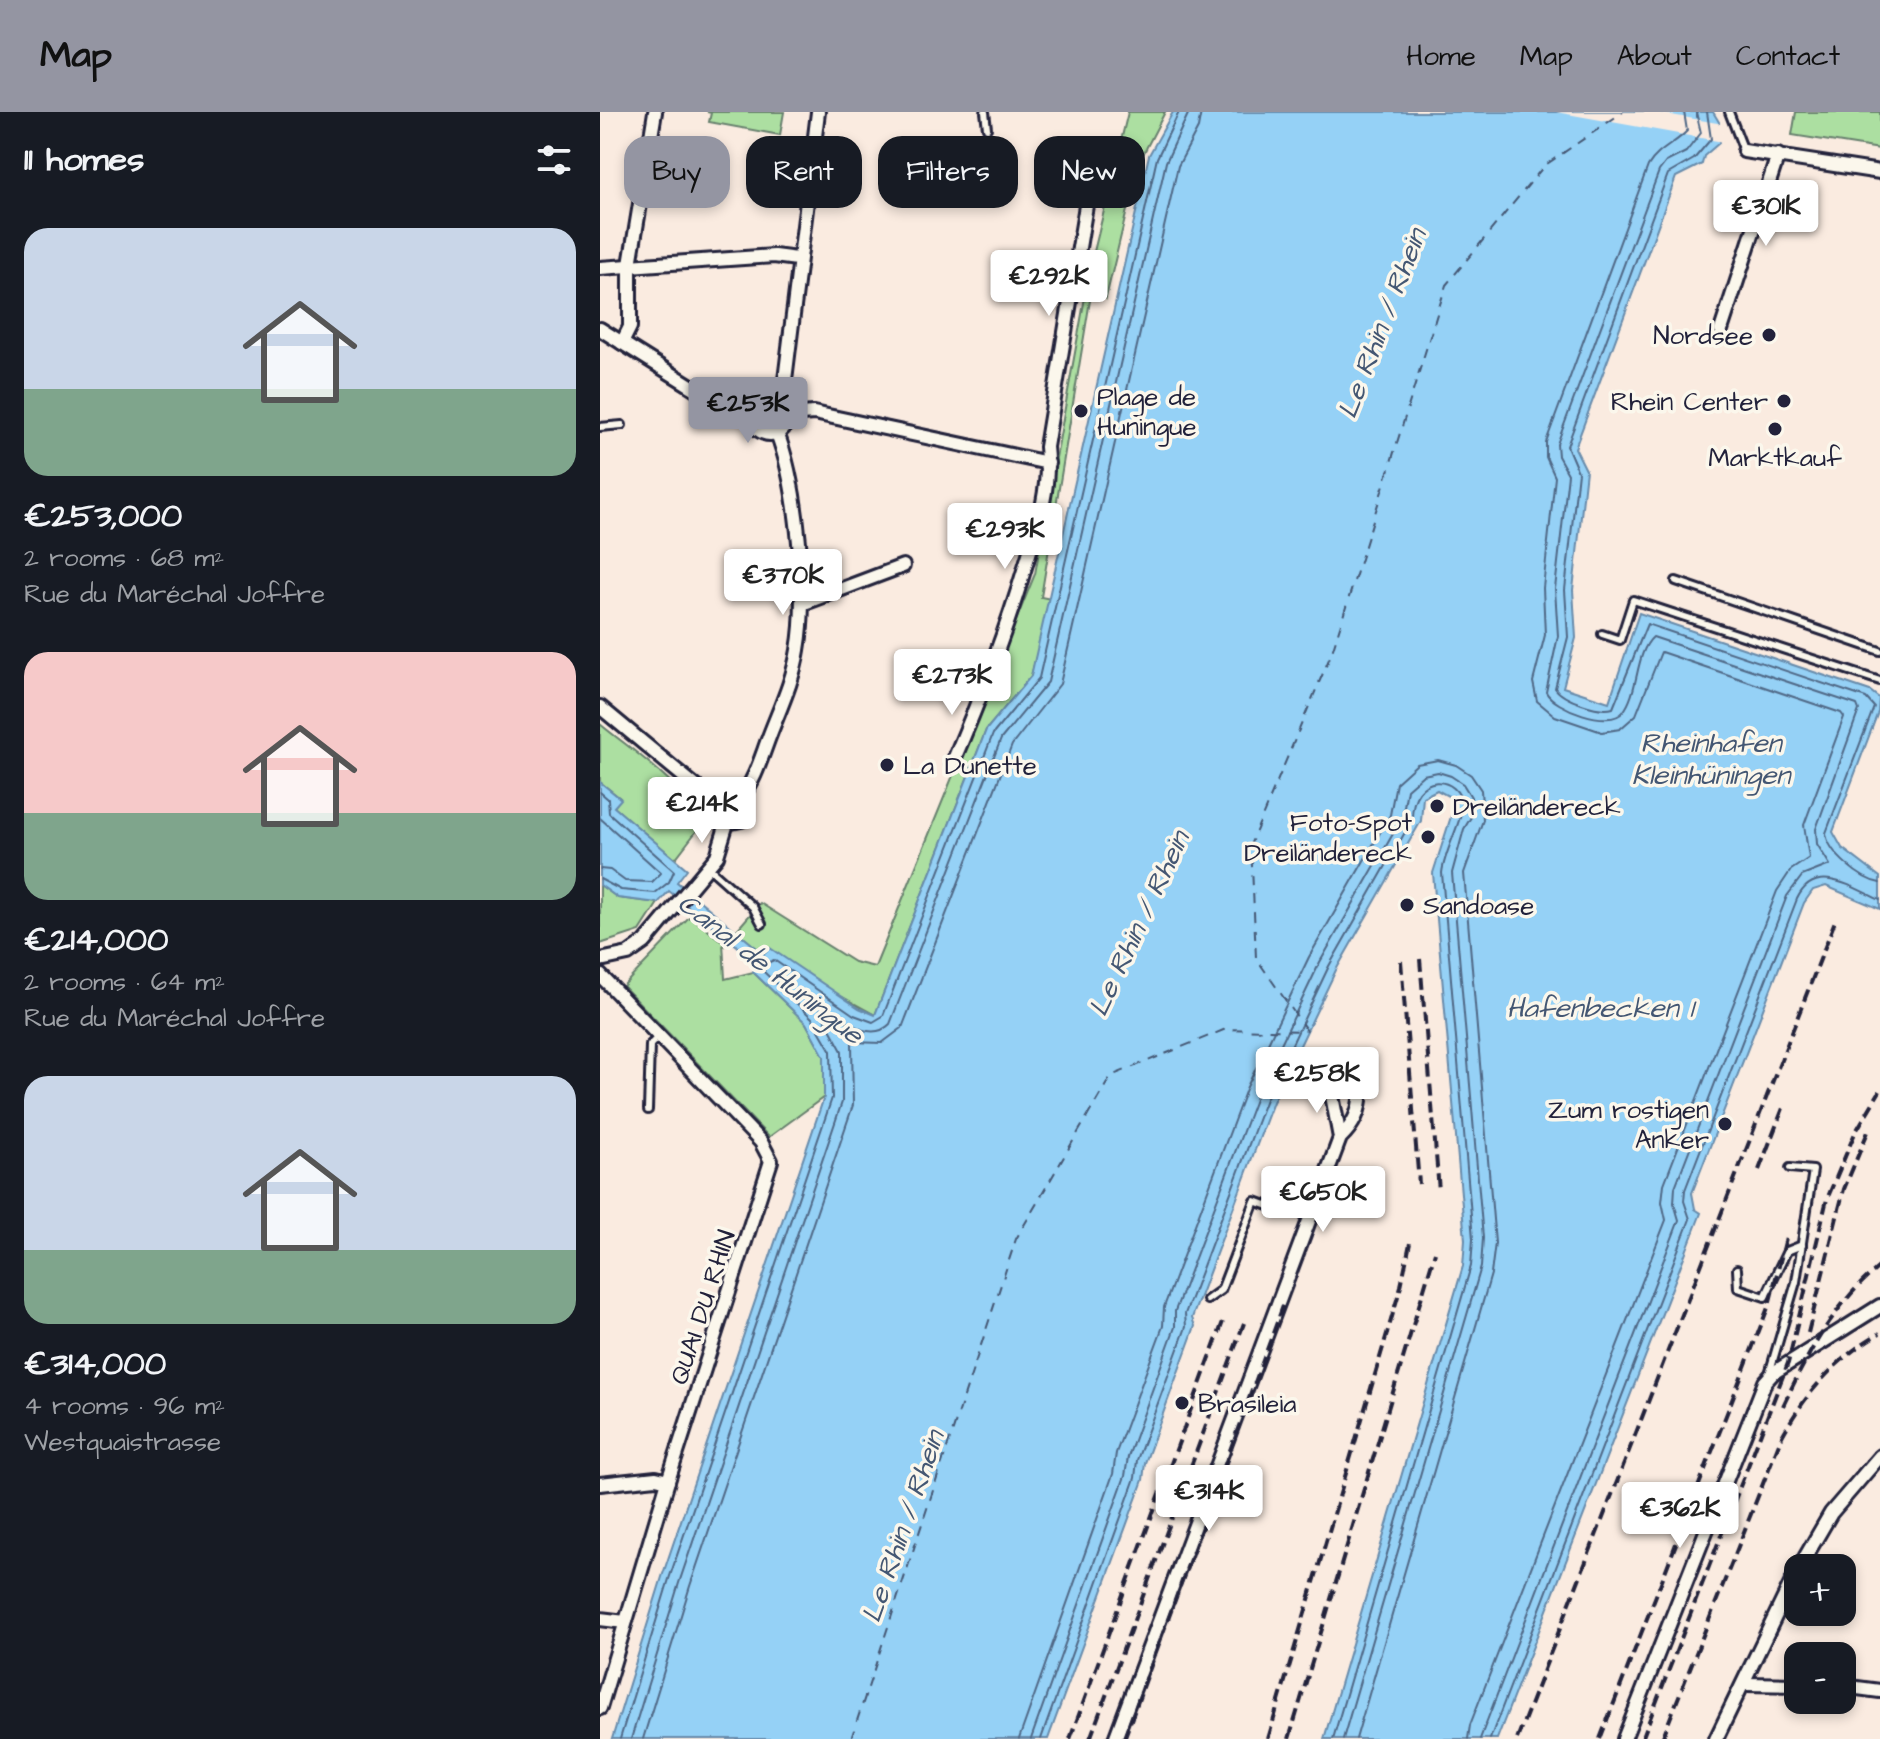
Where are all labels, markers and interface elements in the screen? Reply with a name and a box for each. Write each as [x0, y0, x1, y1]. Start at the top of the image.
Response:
text: Map [40, 30, 112, 82]
text: Home [1406, 37, 1476, 76]
text: Map [1520, 37, 1573, 76]
text: About [1617, 37, 1692, 76]
text: Contact [1736, 37, 1840, 76]
text: 11 homes [24, 136, 144, 184]
chip: Buy [624, 136, 730, 208]
chip: Rent [746, 136, 862, 208]
chip: Filters [878, 136, 1018, 208]
chip: New [1034, 136, 1145, 208]
icon: filters [532, 138, 576, 182]
pin: €301K [1710, 180, 1822, 248]
text: €301K [1731, 188, 1801, 224]
water label: Le Rhin / Rhein [1328, 221, 1437, 424]
pin: €292K [993, 250, 1105, 318]
text: €292K [1009, 258, 1089, 294]
icon: home [228, 280, 372, 424]
place label: Nordsee [1653, 318, 1753, 354]
marker: Nordsee [1760, 326, 1778, 344]
pin: €253K [692, 377, 804, 445]
place label: Plage de Huningue [1097, 379, 1197, 447]
place label: Rhein Center [1611, 384, 1768, 420]
text: €253K [707, 385, 789, 421]
marker: Rhein Center [1775, 392, 1793, 410]
marker: Plage de Huningue [1072, 402, 1090, 420]
marker: Marktkauf [1766, 420, 1784, 438]
place label: Marktkauf [1708, 440, 1842, 476]
text: €253,000 [24, 492, 182, 540]
pin: €293K [949, 503, 1061, 571]
text: €293K [965, 511, 1045, 547]
text: 2 rooms · 68 m² [24, 540, 224, 576]
pin: €370K [727, 549, 839, 617]
text: €370K [742, 557, 824, 593]
text: Rue du Maréchal Joffre [24, 576, 325, 612]
pin: €273K [896, 649, 1008, 717]
text: €273K [912, 657, 992, 693]
icon: home [228, 704, 372, 848]
water label: Rheinhafen Kleinhüningen [1632, 724, 1792, 796]
place label: La Dunette [903, 748, 1037, 784]
marker: La Dunette [878, 756, 896, 774]
pin: €214K [646, 777, 758, 845]
text: €214K [666, 785, 738, 821]
place label: Dreiländereck [1453, 789, 1621, 825]
marker: Dreiländereck [1428, 797, 1446, 815]
place label: Foto-Spot Dreiländereck [1244, 805, 1412, 871]
water label: Le Rhin / Rhein [1079, 823, 1200, 1023]
marker: Foto-Spot Dreiländereck [1419, 828, 1437, 846]
water label: Canal de Huningue [668, 884, 873, 1056]
place label: Sandoase [1423, 888, 1534, 924]
marker: Sandoase [1398, 896, 1416, 914]
text: €214,000 [24, 916, 168, 964]
text: 2 rooms · 64 m² [24, 964, 225, 1000]
water label: Hafenbecken 1 [1507, 989, 1697, 1028]
text: Rue du Maréchal Joffre [24, 1000, 325, 1036]
pin: €258K [1261, 1047, 1373, 1115]
text: €258K [1274, 1055, 1360, 1091]
place label: Zum rostigen Anker [1548, 1092, 1709, 1158]
marker: Zum rostigen Anker [1716, 1115, 1734, 1133]
icon: home [228, 1128, 372, 1272]
pin: €650K [1267, 1166, 1379, 1234]
text: €650K [1279, 1174, 1367, 1210]
street label: QUAI DU RHIN [661, 1225, 745, 1389]
text: €314,000 [24, 1340, 166, 1388]
place label: Brasileia [1198, 1386, 1296, 1422]
text: 4 rooms · 96 m² [24, 1388, 225, 1424]
marker: Brasileia [1173, 1394, 1191, 1412]
text: Westquaistrasse [24, 1424, 221, 1460]
water label: Le Rhin / Rhein [852, 1424, 955, 1627]
pin: €314K [1153, 1465, 1265, 1533]
text: €314K [1174, 1473, 1244, 1509]
pin: €362K [1624, 1482, 1736, 1550]
text: €362K [1640, 1490, 1720, 1526]
map controls [1784, 1554, 1856, 1714]
button: + [1784, 1554, 1856, 1626]
button: − [1784, 1642, 1856, 1714]

